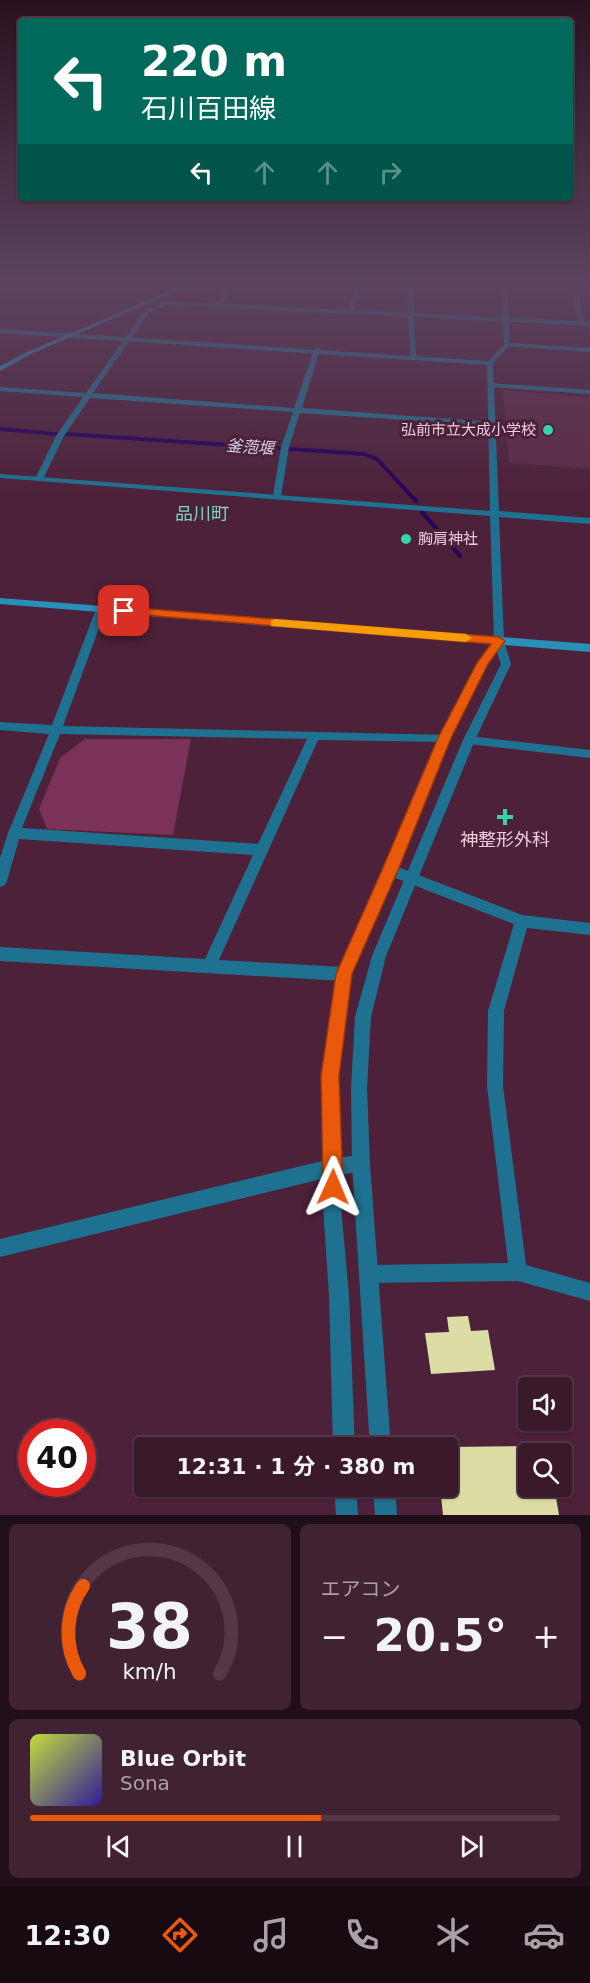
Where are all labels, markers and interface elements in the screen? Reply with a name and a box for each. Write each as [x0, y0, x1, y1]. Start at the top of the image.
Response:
text: 220 m [141, 37, 287, 86]
icon: left [42, 42, 120, 120]
text: 石川百田線 [141, 93, 276, 124]
icon: left [185, 156, 218, 189]
icon: ahead [248, 156, 281, 189]
icon: ahead [311, 156, 344, 189]
icon: right [374, 156, 407, 189]
place label: 弘前市立大成小学校 [401, 421, 536, 439]
marker: 弘前市立大成小学校 [541, 423, 555, 437]
water label: 釜萢堰 [225, 436, 278, 458]
district label: 品川町 [175, 503, 229, 524]
place label: 胸肩神社 [418, 530, 478, 548]
marker: 胸肩神社 [399, 532, 413, 546]
pin [98, 585, 149, 636]
icon: arrive [107, 594, 140, 627]
marker: 神整形外科 [496, 808, 514, 826]
place label: 神整形外科 [460, 829, 550, 850]
position arrow [301, 1155, 365, 1219]
map controls [518, 1377, 572, 1497]
button: sound [518, 1377, 572, 1431]
speed limit sign: 40 [18, 1419, 96, 1497]
button: search [518, 1443, 572, 1497]
text: 12:31 · 1 分 · 380 m [177, 1454, 415, 1479]
text: エアコン [321, 1577, 401, 1601]
text: 38 [106, 1590, 193, 1663]
text: 20.5° [373, 1609, 507, 1662]
text: − [321, 1617, 348, 1656]
text: + [532, 1617, 560, 1656]
text: km/h [123, 1659, 177, 1684]
text: Blue Orbit [120, 1746, 246, 1771]
text: Sona [120, 1771, 170, 1795]
icon: previous [102, 1830, 135, 1863]
icon: pause [278, 1830, 311, 1863]
icon: next [455, 1830, 488, 1863]
icon: directions [159, 1914, 201, 1956]
icon: music [250, 1914, 292, 1956]
icon: phone [341, 1914, 383, 1956]
icon: climate [432, 1914, 474, 1956]
icon: car [523, 1914, 565, 1956]
text: 12:30 [25, 1920, 110, 1951]

